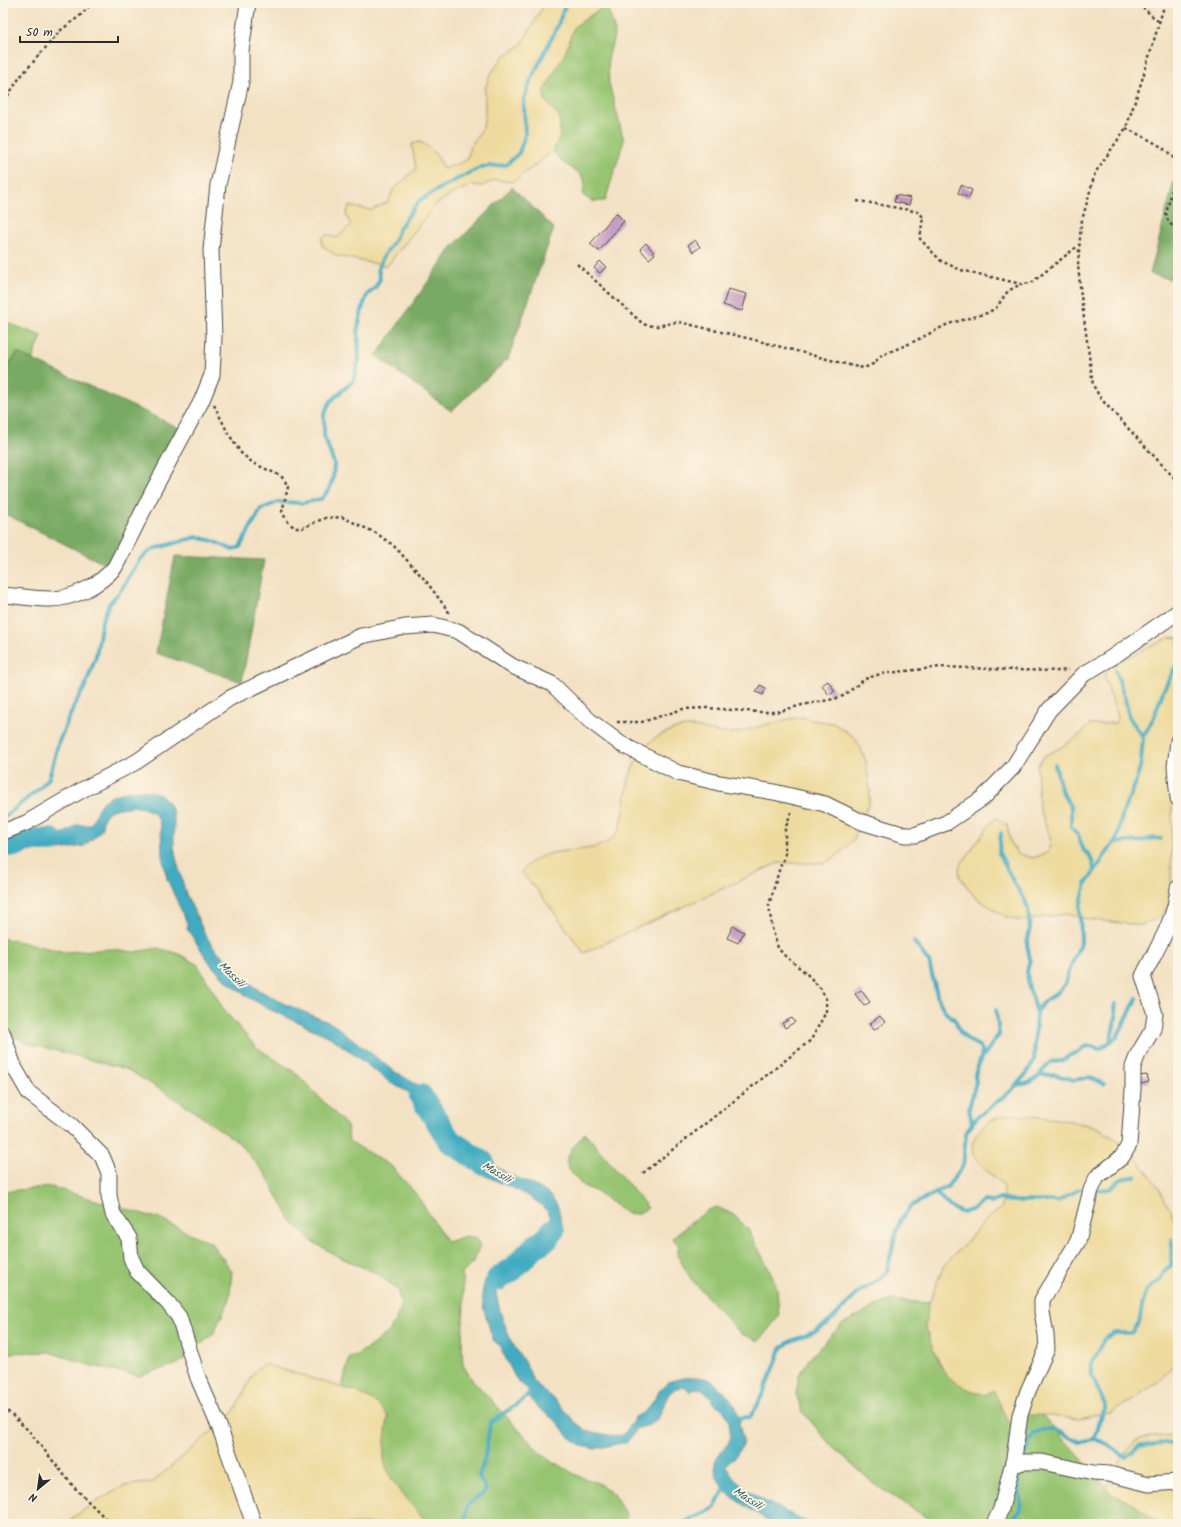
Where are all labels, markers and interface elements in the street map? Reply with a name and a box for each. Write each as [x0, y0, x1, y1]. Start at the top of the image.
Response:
scale bar [20, 18, 118, 44]
text: 50 m [26, 23, 53, 42]
water label: Massili [214, 957, 250, 994]
water label: Massili [478, 1157, 517, 1190]
north arrow [18, 1469, 58, 1509]
water label: Massili [729, 1483, 767, 1516]
text: N [26, 1487, 41, 1506]

